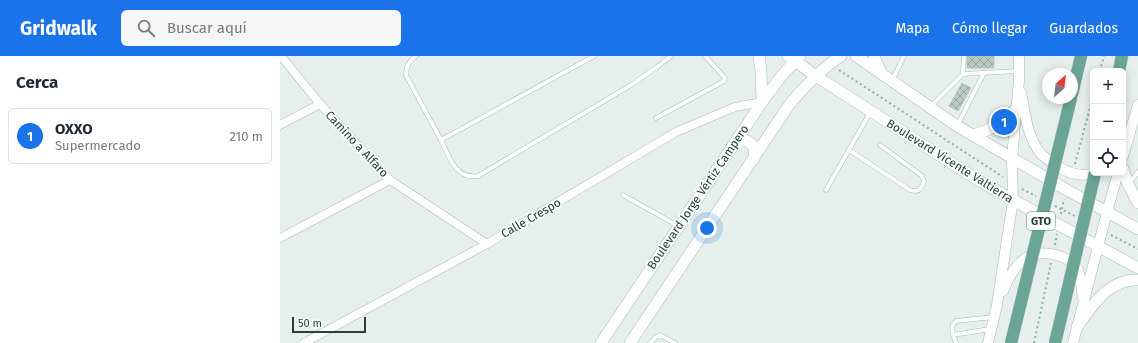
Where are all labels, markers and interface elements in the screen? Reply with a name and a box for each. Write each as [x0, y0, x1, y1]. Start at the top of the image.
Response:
search box [121, 10, 401, 46]
text: Gridwalk [20, 17, 97, 40]
icon: search [135, 17, 157, 39]
text: Buscar aquí [167, 19, 247, 37]
text: Mapa [896, 20, 930, 37]
text: Cómo llegar [952, 20, 1027, 37]
text: Guardados [1049, 20, 1118, 37]
north arrow [1042, 68, 1078, 104]
map controls [1090, 68, 1126, 176]
button: + [1090, 68, 1126, 104]
text: Cerca [16, 72, 58, 93]
button: − [1090, 104, 1126, 140]
pin: 1 [991, 107, 1017, 137]
street label: Camino a Alfaro [323, 108, 391, 180]
street label: Boulevard Vicente Valtierra [884, 116, 1016, 206]
text: OXXO [55, 120, 93, 138]
street label: Boulevard Jorge Vértiz Campero [644, 122, 752, 272]
text: 1 [27, 129, 33, 144]
text: 210 m [229, 129, 263, 144]
text: Supermercado [55, 138, 141, 153]
button: locate [1090, 140, 1126, 176]
street label: Calle Crespo [499, 195, 563, 241]
road number: GTO [1027, 212, 1055, 230]
your location [697, 218, 717, 238]
scale bar [292, 315, 366, 334]
text: 50 m [298, 317, 322, 330]

